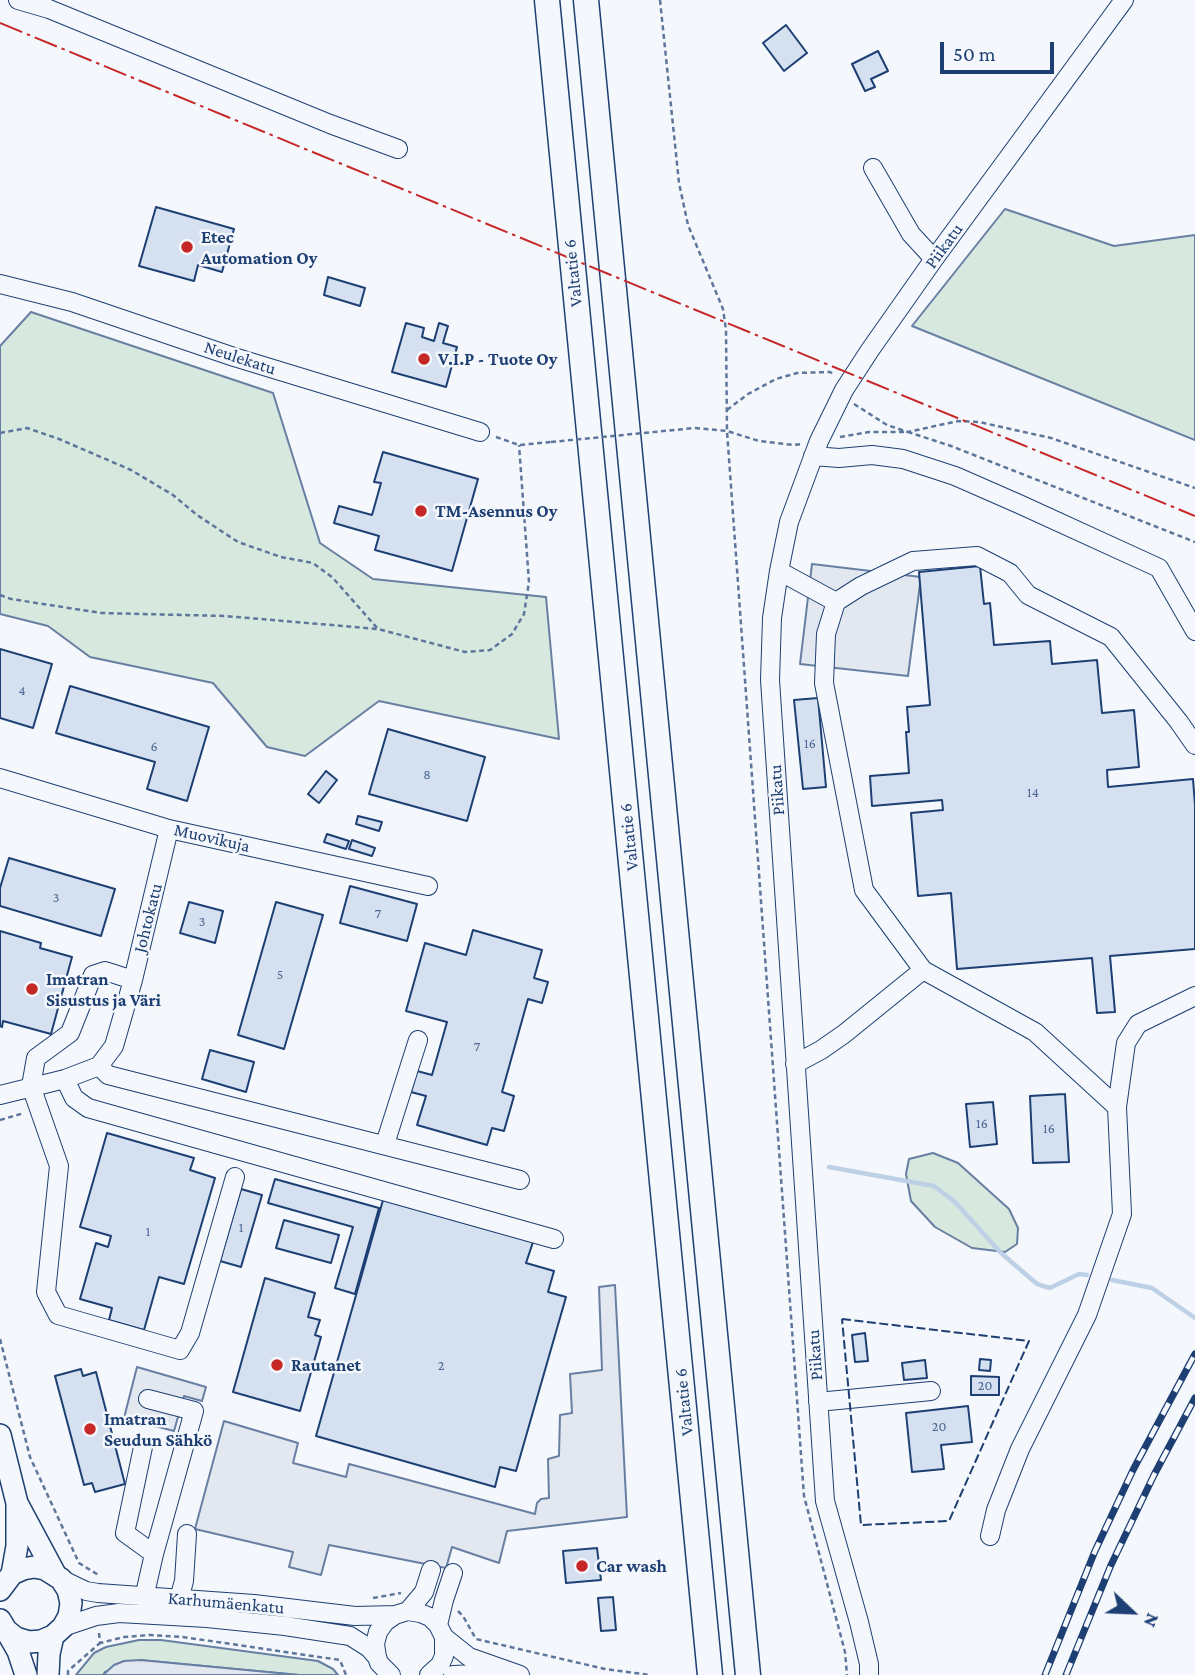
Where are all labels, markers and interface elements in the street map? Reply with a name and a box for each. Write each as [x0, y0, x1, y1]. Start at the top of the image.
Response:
scale bar [943, 28, 1057, 72]
text: 50 m [953, 42, 996, 66]
street label: Piikatu [920, 219, 968, 273]
place label: Etec Automation Oy [201, 226, 317, 268]
street label: Valtatie 6 [559, 238, 587, 308]
marker: Etec Automation Oy [179, 239, 195, 255]
street label: Neulekatu [201, 336, 279, 380]
place label: V.I.P - Tuote Oy [438, 348, 558, 370]
marker: V.I.P - Tuote Oy [416, 351, 432, 367]
place label: TM-Asennus Oy [435, 500, 557, 522]
marker: TM-Asennus Oy [413, 503, 429, 519]
house number: 4 [18, 683, 26, 699]
house number: 16 [804, 736, 816, 752]
house number: 6 [150, 739, 158, 755]
street label: Piikatu [764, 764, 790, 816]
house number: 8 [423, 767, 431, 783]
house number: 14 [1027, 785, 1039, 801]
street label: Valtatie 6 [615, 802, 643, 872]
street label: Muovikuja [172, 819, 252, 857]
street label: Johtokatu [129, 881, 167, 955]
house number: 3 [53, 890, 59, 906]
house number: 7 [375, 906, 381, 922]
house number: 3 [199, 914, 205, 930]
house number: 5 [277, 967, 283, 983]
place label: Imatran Sisustus ja Väri [46, 968, 161, 1010]
marker: Imatran Sisustus ja Väri [24, 981, 40, 997]
house number: 7 [474, 1039, 480, 1055]
house number: 16 [976, 1116, 988, 1132]
house number: 16 [1043, 1121, 1055, 1137]
house number: 1 [239, 1220, 243, 1236]
house number: 1 [146, 1224, 150, 1240]
street label: Piikatu [802, 1329, 828, 1381]
place label: Rautanet [291, 1354, 361, 1376]
marker: Rautanet [269, 1357, 285, 1373]
house number: 2 [438, 1358, 444, 1374]
street label: Valtatie 6 [670, 1367, 698, 1437]
house number: 20 [978, 1378, 992, 1394]
place label: Imatran Seudun Sähkö [104, 1408, 212, 1450]
house number: 20 [932, 1419, 946, 1435]
marker: Imatran Seudun Sähkö [82, 1421, 98, 1437]
place label: Car wash [596, 1555, 667, 1577]
marker: Car wash [574, 1558, 590, 1574]
north arrow [1097, 1577, 1167, 1647]
street label: Karhumäenkatu [167, 1587, 285, 1619]
text: N [1140, 1610, 1164, 1630]

